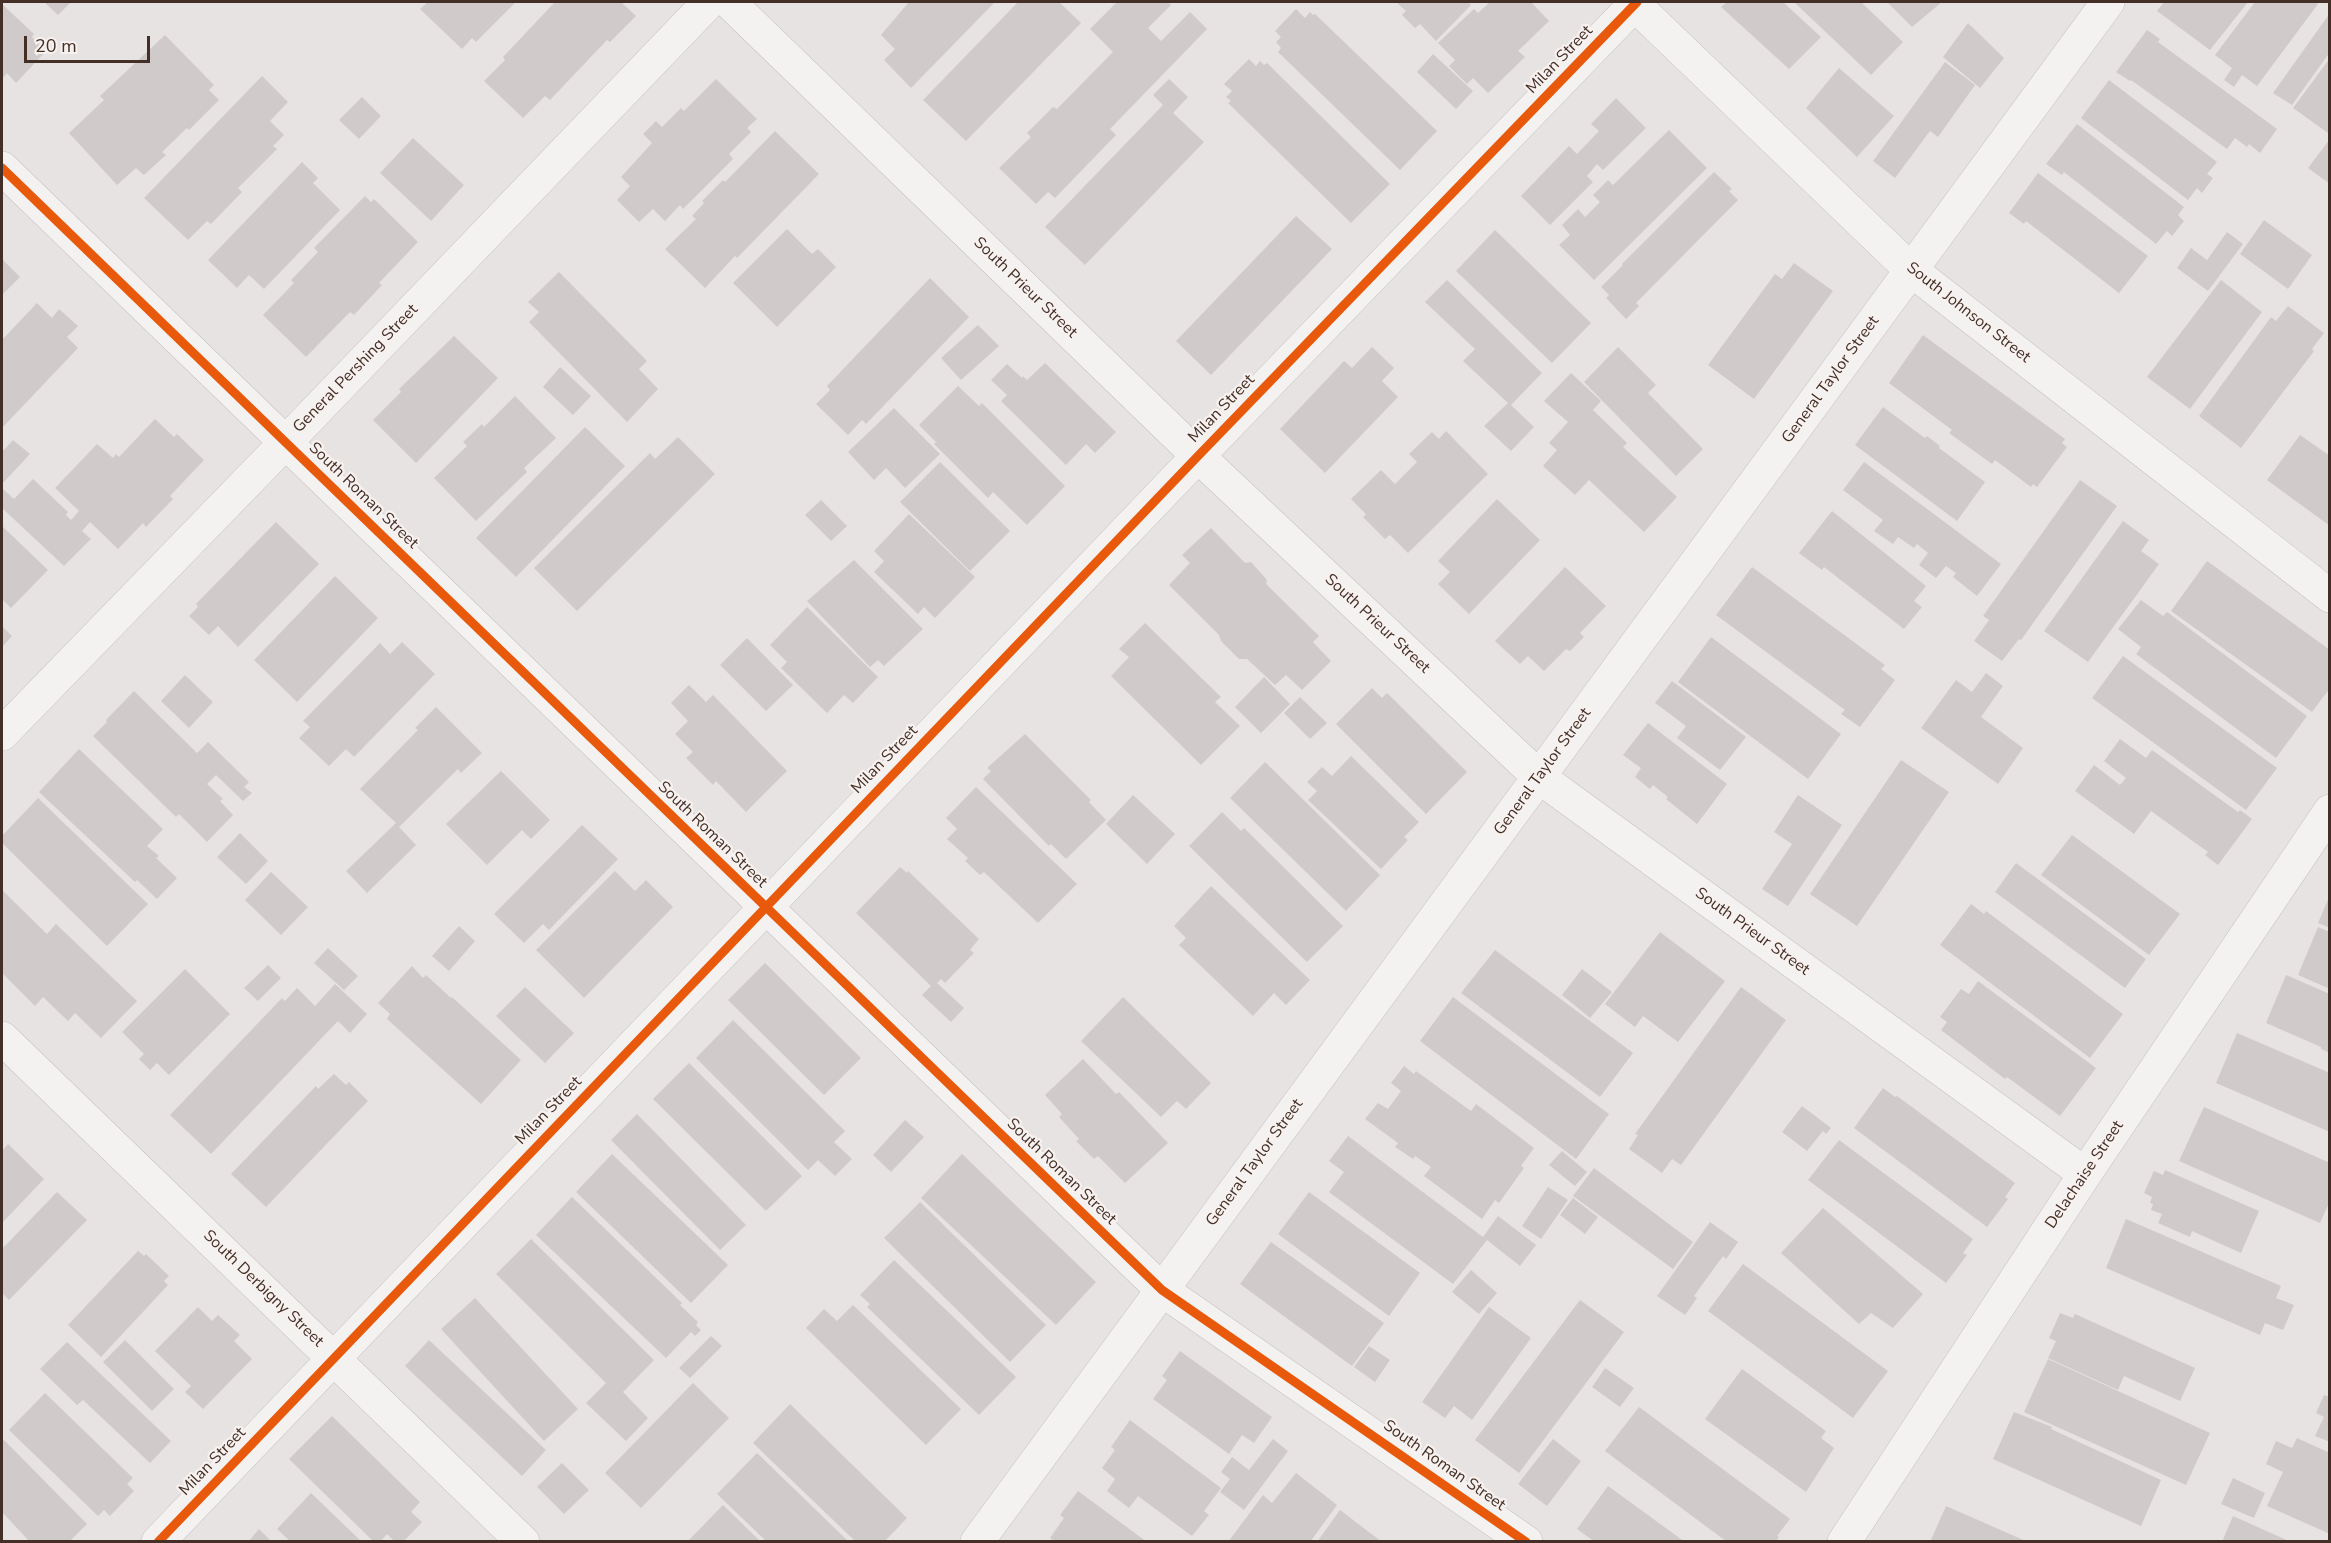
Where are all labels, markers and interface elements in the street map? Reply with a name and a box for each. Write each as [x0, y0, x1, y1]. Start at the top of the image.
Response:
street label: Milan Street [1523, 22, 1597, 98]
scale bar [27, 24, 153, 62]
text: 20 m [35, 34, 77, 58]
street label: South Prieur Street [969, 234, 1081, 342]
street label: South Johnson Street [1902, 259, 2034, 367]
street label: General Pershing Street [290, 301, 422, 437]
street label: General Taylor Street [1778, 313, 1884, 447]
street label: Milan Street [1185, 371, 1259, 447]
street label: South Roman Street [304, 439, 422, 553]
street label: South Prieur Street [1320, 570, 1434, 678]
street label: General Taylor Street [1490, 705, 1596, 839]
street label: Milan Street [848, 722, 922, 798]
street label: South Roman Street [653, 778, 771, 892]
street label: South Prieur Street [1691, 884, 1813, 980]
street label: Milan Street [512, 1073, 586, 1149]
street label: General Taylor Street [1202, 1096, 1308, 1230]
street label: South Roman Street [1002, 1115, 1120, 1229]
street label: Delachaise Street [2042, 1117, 2128, 1233]
street label: South Derbigny Street [199, 1227, 327, 1351]
street label: South Roman Street [1379, 1417, 1509, 1515]
street label: Milan Street [176, 1424, 250, 1500]

